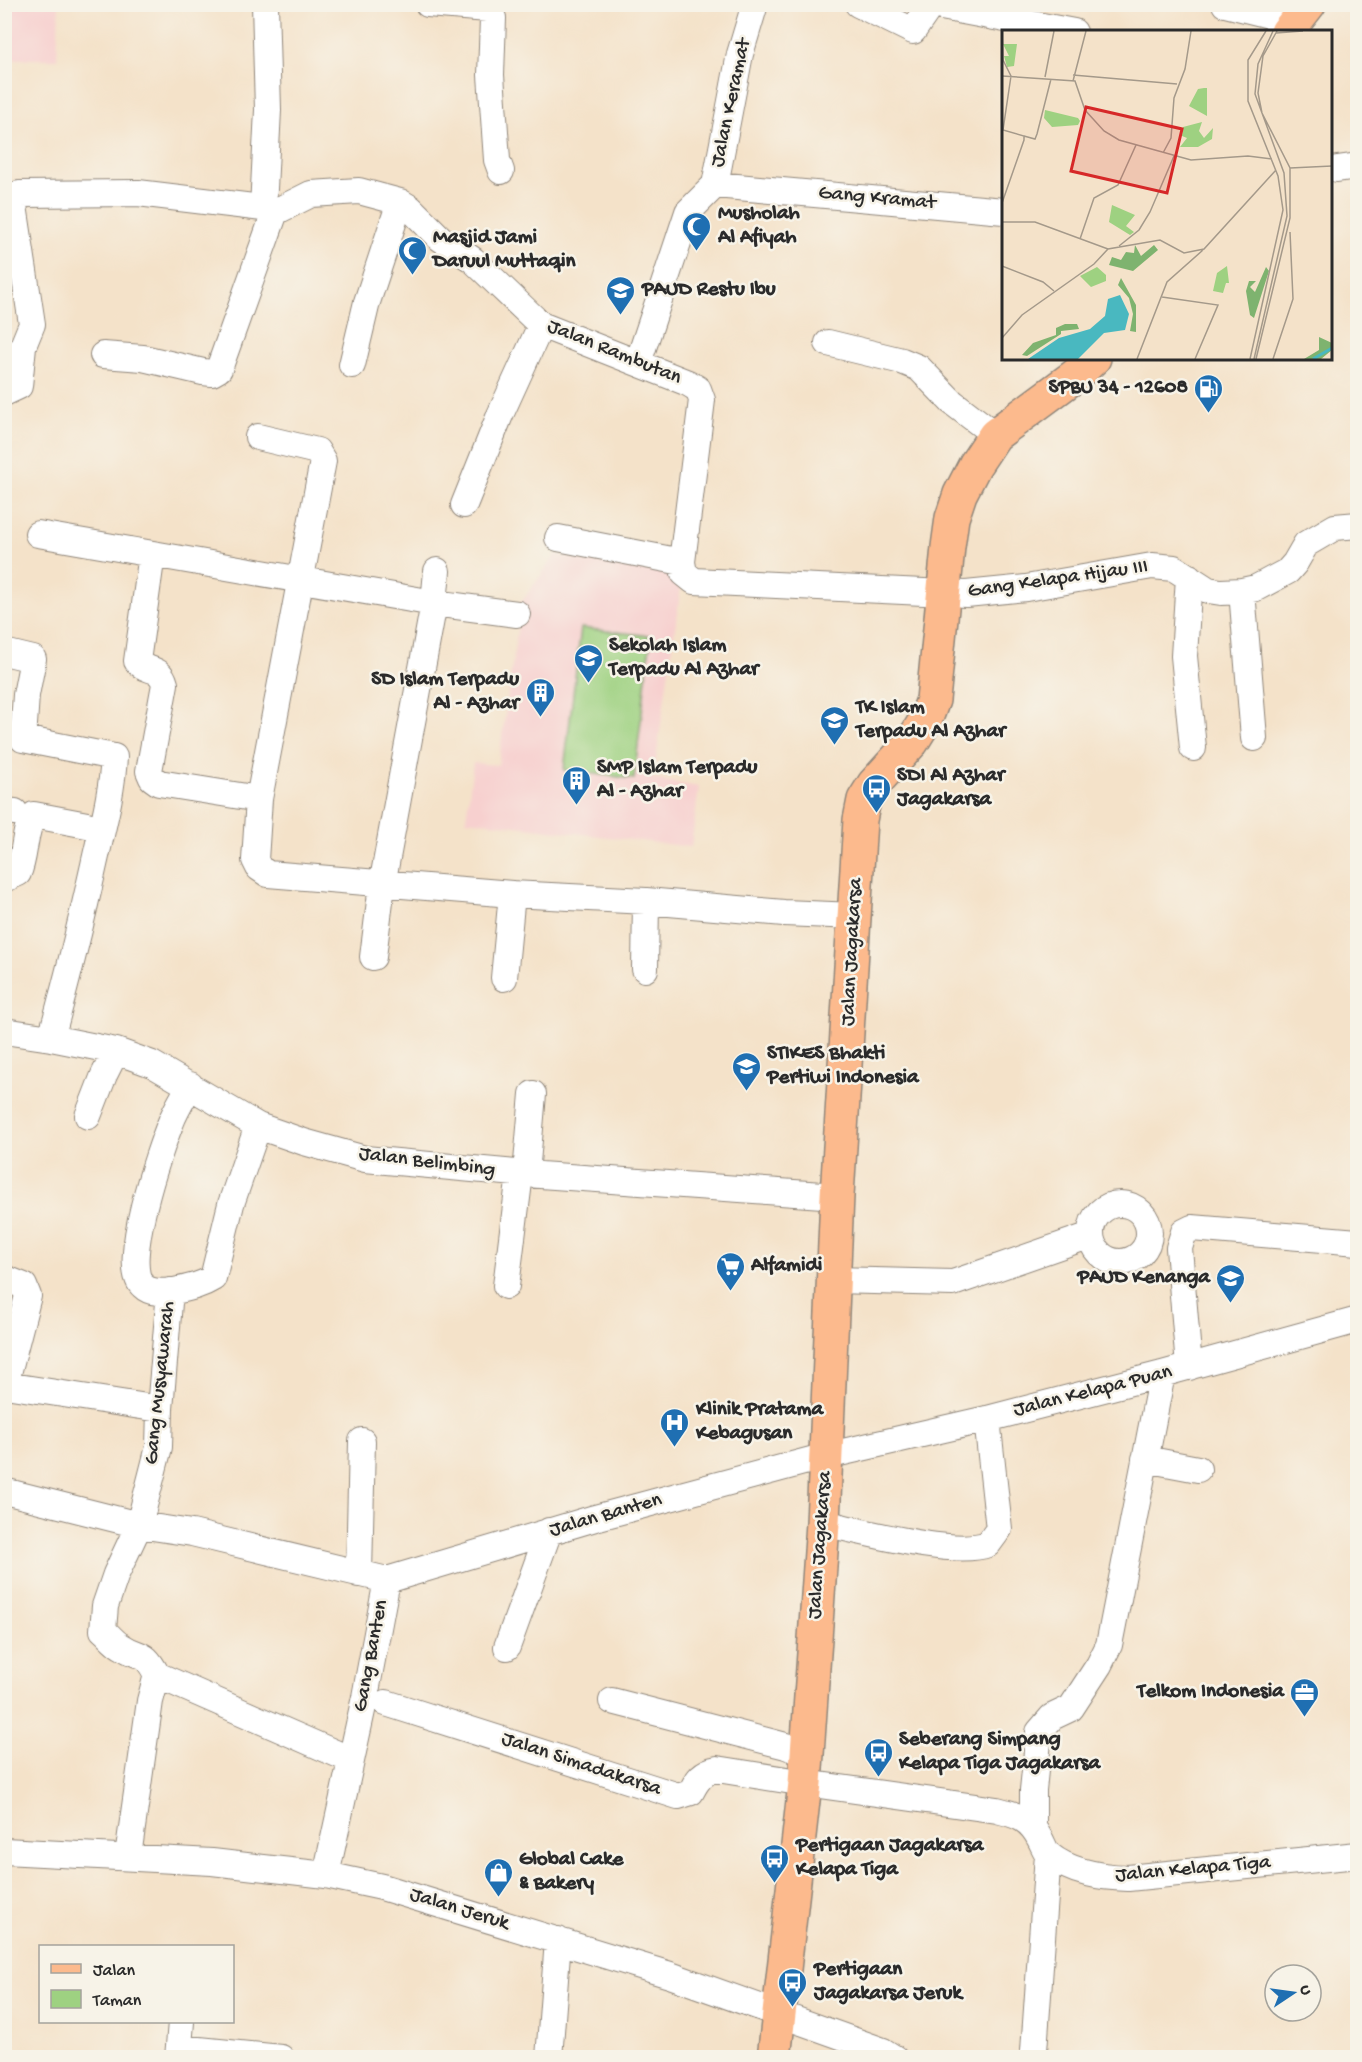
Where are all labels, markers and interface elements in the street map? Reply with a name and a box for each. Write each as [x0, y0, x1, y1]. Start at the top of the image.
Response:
inset map [1002, 30, 1332, 360]
street label: Jalan Keramat [706, 34, 758, 169]
street label: Gang Kramat [817, 181, 939, 217]
place label: Musholah Al Afiyah [717, 202, 801, 251]
mosque icon: Musholah Al Afiyah [681, 210, 713, 252]
place label: Masjid Jami Daruul Muttaqin [431, 226, 576, 275]
mosque icon: Masjid Jami Daruul Muttaqin [396, 234, 428, 276]
school or university icon: PAUD Restu Ibu [605, 274, 637, 316]
place label: PAUD Restu Ibu [641, 278, 776, 303]
street label: Jalan Rambutan [543, 315, 685, 391]
fuel station icon: SPBU 34 - 12608 [1193, 372, 1225, 414]
place label: SPBU 34 - 12608 [1049, 376, 1188, 401]
street label: Gang Kelapa Hijau III [966, 555, 1150, 605]
place label: Sekolah Islam Terpadu Al Azhar [607, 634, 761, 683]
school or university icon: Sekolah Islam Terpadu Al Azhar [572, 642, 604, 684]
place label: SD Islam Terpadu Al - Azhar [371, 668, 522, 717]
building icon: SD Islam Terpadu Al - Azhar [524, 676, 556, 718]
place label: TK Islam Terpadu Al Azhar [854, 696, 1008, 745]
school or university icon: TK Islam Terpadu Al Azhar [819, 704, 851, 746]
place label: SMP Islam Terpadu Al - Azhar [596, 756, 757, 805]
building icon: SMP Islam Terpadu Al - Azhar [560, 764, 592, 806]
place label: SDI Al Azhar Jagakarsa [896, 764, 1007, 813]
bus stop icon: SDI Al Azhar Jagakarsa [860, 772, 892, 814]
street label: Jalan Jagakarsa [837, 876, 869, 1027]
place label: STIKES Bhakti Pertiwi Indonesia [766, 1042, 920, 1091]
school or university icon: STIKES Bhakti Pertiwi Indonesia [730, 1050, 762, 1092]
street label: Jalan Belimbing [357, 1142, 497, 1184]
supermarket icon: Alfamidi [714, 1250, 746, 1292]
place label: Alfamidi [750, 1254, 822, 1279]
school or university icon: PAUD Kenanga [1215, 1262, 1247, 1304]
place label: PAUD Kenanga [1077, 1266, 1211, 1291]
street label: Gang Musyawarah [140, 1300, 182, 1466]
street label: Jalan Kelapa Puan [1011, 1360, 1175, 1424]
place label: Klinik Pratama Kebagusan [695, 1398, 824, 1447]
hospital icon: Klinik Pratama Kebagusan [659, 1406, 691, 1448]
street label: Jalan Jagakarsa [803, 1469, 839, 1620]
street label: Jalan Banten [547, 1488, 665, 1544]
street label: Gang Banten [349, 1598, 395, 1714]
office icon: Telkom Indonesia [1289, 1676, 1321, 1718]
place label: Telkom Indonesia [1135, 1680, 1285, 1705]
street label: Jalan Simadakarsa [498, 1727, 665, 1803]
place label: Seberang Simpang Kelapa Tiga Jagakarsa [898, 1728, 1101, 1777]
bus stop icon: Seberang Simpang Kelapa Tiga Jagakarsa [862, 1736, 894, 1778]
place label: Pertigaan Jagakarsa Kelapa Tiga [795, 1834, 985, 1883]
bus stop icon: Pertigaan Jagakarsa Kelapa Tiga [759, 1842, 791, 1884]
place label: Global Cake & Bakery [519, 1848, 625, 1897]
street label: Jalan Kelapa Tiga [1114, 1851, 1273, 1889]
shop icon: Global Cake & Bakery [482, 1856, 514, 1898]
street label: Jalan Jeruk [406, 1883, 514, 1938]
legend [39, 1945, 234, 2023]
place label: Pertigaan Jagakarsa Jeruk [813, 1958, 964, 2007]
text: Jalan [93, 1961, 135, 1982]
north arrow [1263, 1963, 1323, 2023]
bus stop icon: Pertigaan Jagakarsa Jeruk [777, 1966, 809, 2008]
text: U [1294, 1984, 1315, 1998]
text: Taman [92, 1991, 142, 2012]

